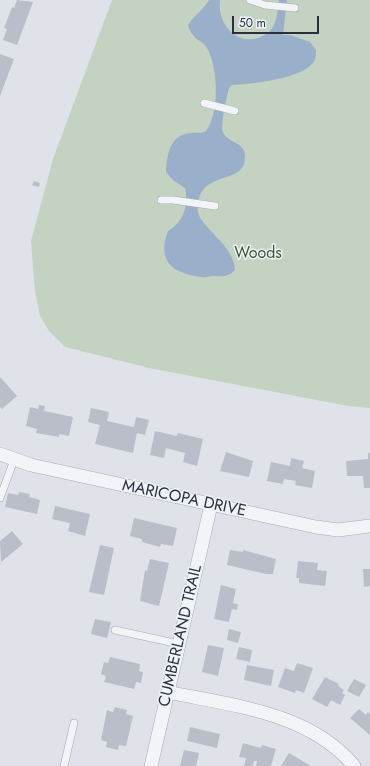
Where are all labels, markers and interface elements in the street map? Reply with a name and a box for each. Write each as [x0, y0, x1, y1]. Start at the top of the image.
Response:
scale bar [234, 8, 321, 34]
text: 50 m [239, 14, 266, 32]
park label: Woods [234, 244, 282, 264]
street label: MARICOPA DRIVE [120, 476, 248, 522]
street label: CUMBERLAND TRAIL [155, 563, 207, 709]

